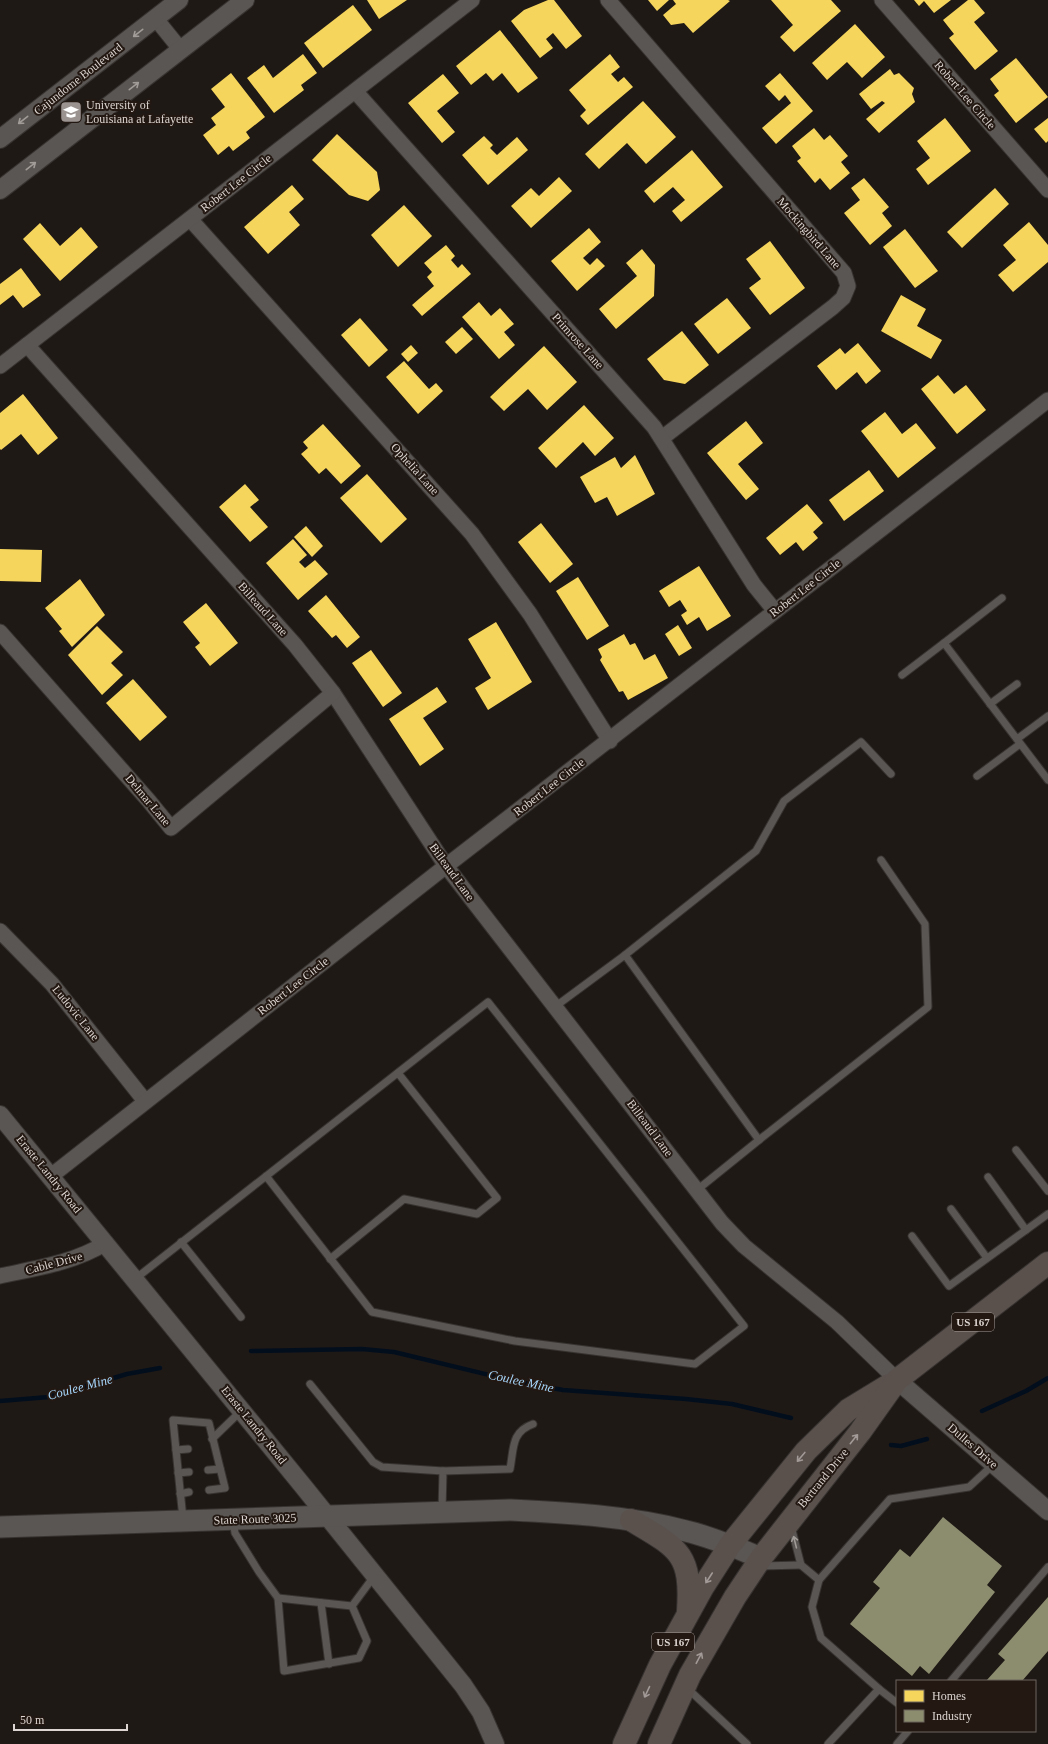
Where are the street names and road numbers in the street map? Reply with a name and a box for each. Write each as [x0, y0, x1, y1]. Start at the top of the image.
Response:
street label: Cajundome Boulevard [31, 40, 125, 118]
street label: Robert Lee Circle [932, 58, 998, 132]
street label: Robert Lee Circle [198, 151, 274, 215]
street label: Mockingbird Lane [774, 195, 844, 271]
street label: Primrose Lane [549, 310, 607, 372]
street label: Ophelia Lane [388, 440, 442, 498]
street label: Robert Lee Circle [767, 556, 843, 620]
street label: Billeaud Lane [235, 579, 291, 639]
street label: Robert Lee Circle [511, 755, 587, 819]
street label: Delmar Lane [122, 771, 174, 829]
street label: Billeaud Lane [426, 841, 478, 903]
street label: Robert Lee Circle [255, 954, 331, 1018]
street label: Ludovic Lane [49, 983, 103, 1043]
street label: Billeaud Lane [624, 1097, 676, 1159]
street label: Eraste Landry Road [13, 1132, 85, 1216]
street label: Cable Drive [24, 1249, 84, 1277]
road number: US 167 [952, 1313, 994, 1331]
street label: Eraste Landry Road [218, 1383, 290, 1467]
street label: Dulles Drive [945, 1420, 1001, 1472]
street label: Bertrand Drive [795, 1445, 851, 1511]
street label: State Route 3025 [213, 1511, 297, 1527]
road number: US 167 [652, 1633, 694, 1651]

